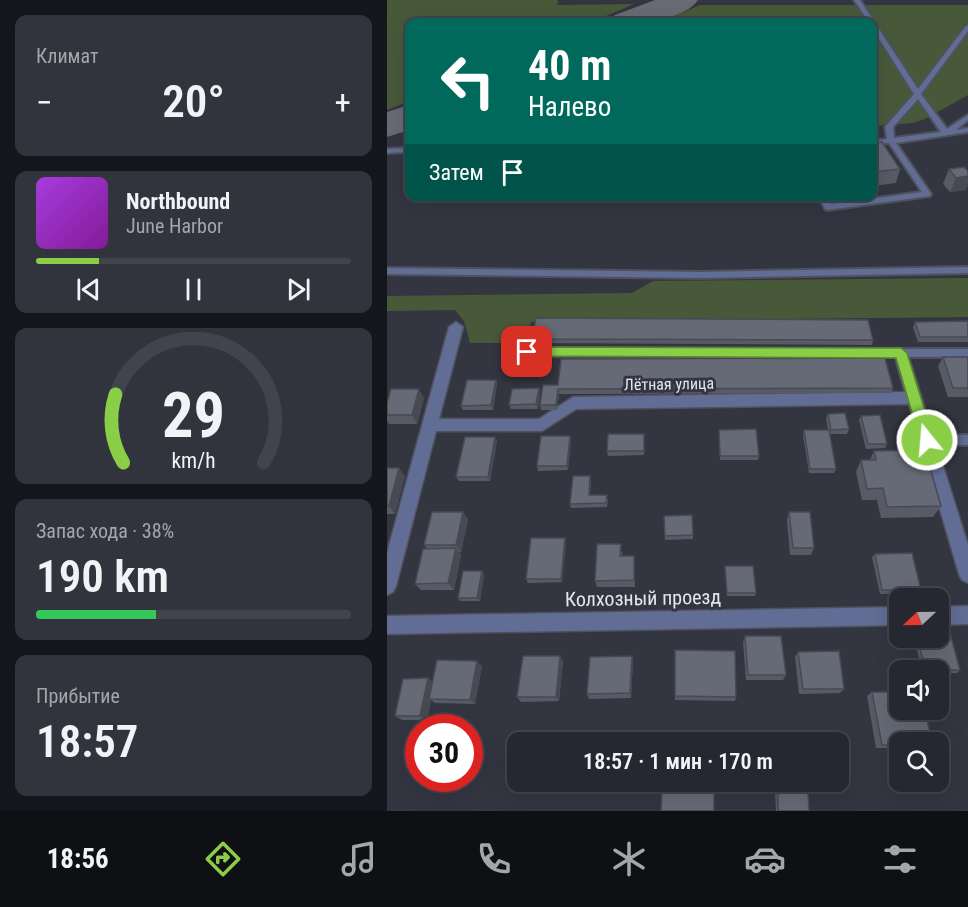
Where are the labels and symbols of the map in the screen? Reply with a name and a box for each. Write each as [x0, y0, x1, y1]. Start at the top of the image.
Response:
pin [501, 326, 552, 377]
street label: Лётная улица [624, 374, 714, 394]
position arrow [895, 408, 959, 472]
street label: Колхозный проезд [565, 585, 722, 611]
north arrow [889, 588, 949, 648]
speed limit sign: 30 [405, 714, 483, 792]

